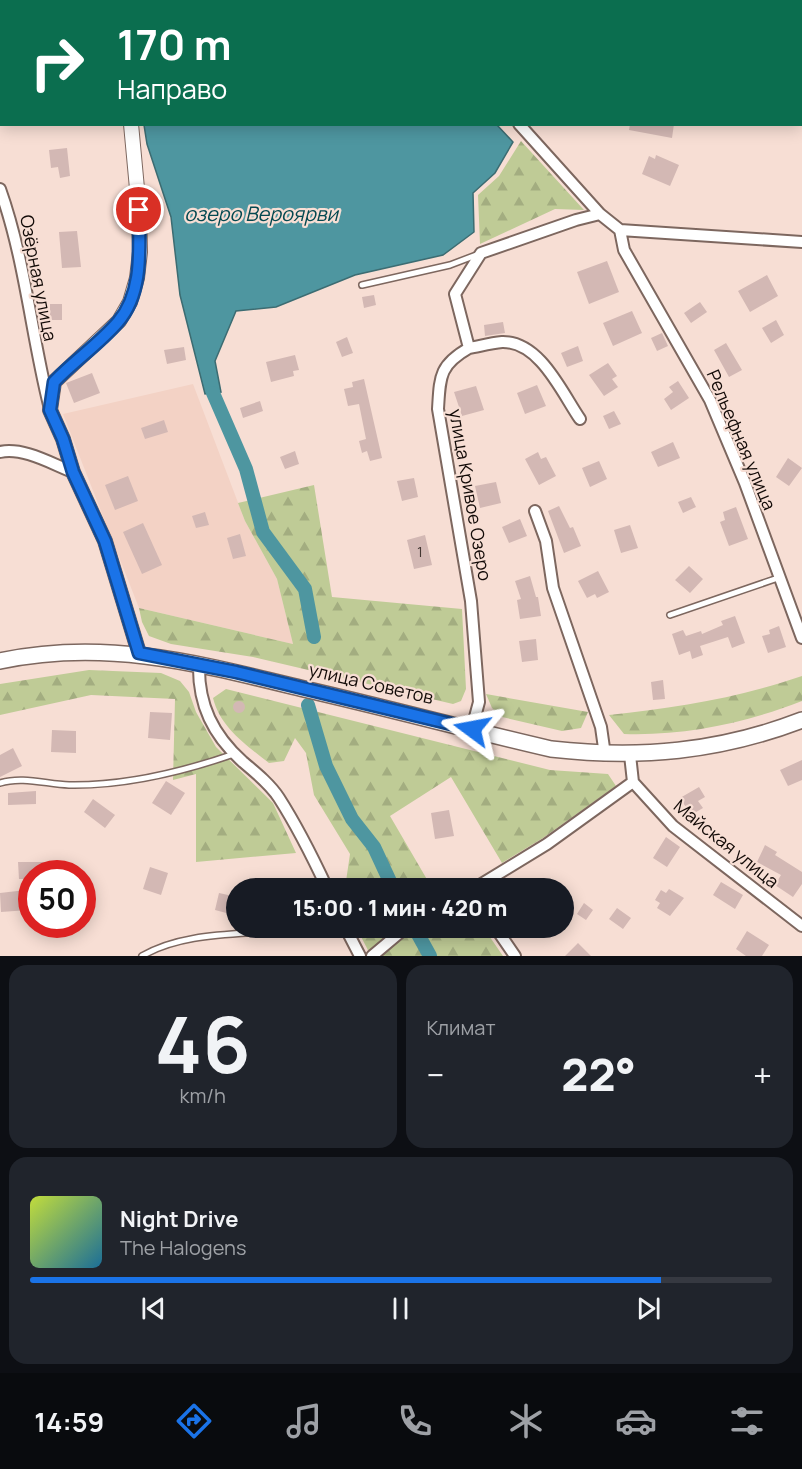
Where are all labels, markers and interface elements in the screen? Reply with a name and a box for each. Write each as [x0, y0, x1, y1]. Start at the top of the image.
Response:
text: 170 m [117, 15, 232, 73]
icon: right [18, 24, 96, 102]
text: Направо [117, 70, 227, 107]
pin [113, 184, 164, 235]
icon: arrive [122, 193, 155, 226]
water label: озеро Вероярви [184, 200, 339, 227]
street label: Озёрная улица [15, 213, 63, 343]
street label: Рельефная улица [702, 366, 782, 513]
street label: улица Кривое Озеро [444, 407, 498, 583]
house number: 1 [417, 541, 423, 562]
street label: улица Советов [307, 657, 436, 709]
position arrow [440, 697, 504, 761]
street label: Майская улица [669, 793, 784, 893]
speed limit sign: 50 [18, 860, 96, 938]
text: 15:00 · 1 мин · 420 m [293, 893, 507, 923]
text: 46 [155, 990, 251, 1096]
text: Климат [427, 1014, 496, 1041]
text: 22° [561, 1043, 636, 1105]
text: − [427, 1052, 444, 1097]
text: + [753, 1052, 772, 1097]
text: km/h [179, 1082, 226, 1109]
text: Night Drive [120, 1204, 239, 1234]
text: The Halogens [120, 1234, 246, 1261]
icon: previous [137, 1292, 170, 1325]
icon: pause [384, 1292, 417, 1325]
icon: next [632, 1292, 665, 1325]
icon: directions [173, 1400, 215, 1442]
icon: music [283, 1400, 325, 1442]
icon: phone [394, 1400, 436, 1442]
icon: climate [505, 1400, 547, 1442]
icon: car [615, 1400, 657, 1442]
icon: filters [726, 1400, 768, 1442]
text: 14:59 [34, 1403, 104, 1440]

